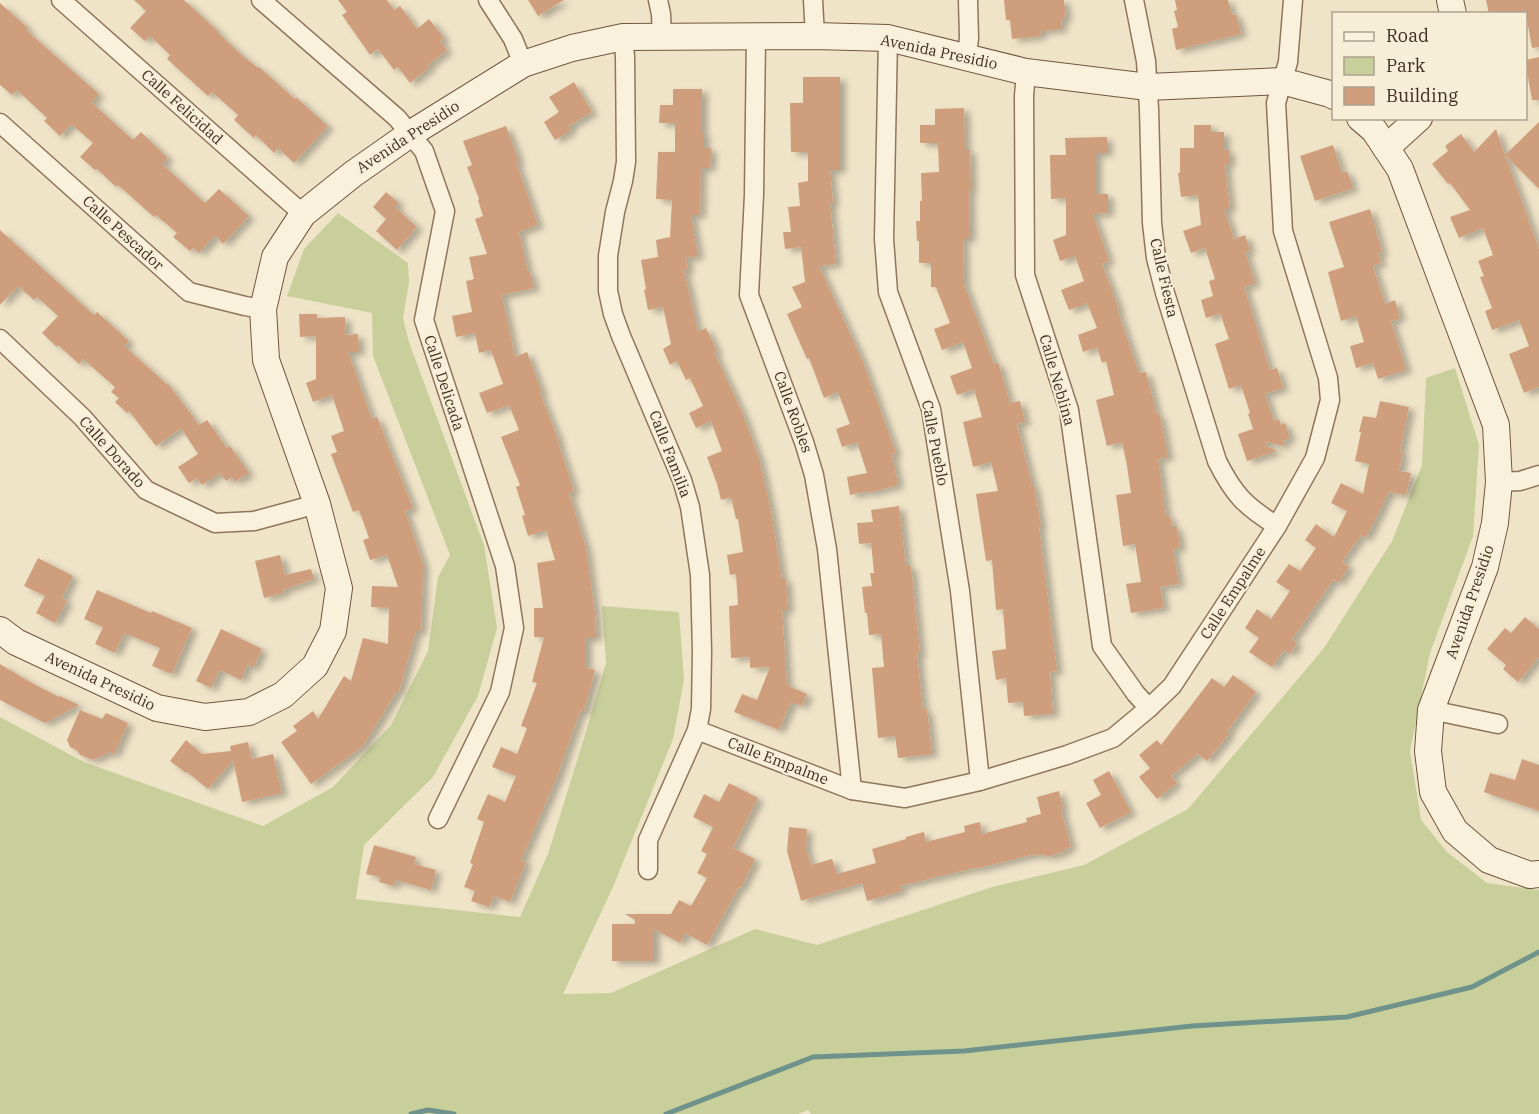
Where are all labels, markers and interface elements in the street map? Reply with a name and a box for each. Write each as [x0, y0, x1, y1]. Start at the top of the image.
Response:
legend [1332, 12, 1527, 120]
text: Road [1386, 24, 1429, 47]
street label: Avenida Presidio [879, 30, 999, 73]
text: Park [1386, 54, 1426, 77]
street label: Calle Felicidad [138, 65, 227, 148]
text: Building [1386, 84, 1458, 107]
street label: Avenida Presidio [353, 96, 463, 177]
street label: Calle Pescador [79, 191, 168, 274]
street label: Calle Fiesta [1146, 236, 1183, 319]
street label: Calle Neblina [1035, 332, 1080, 428]
street label: Calle Delicada [420, 333, 469, 433]
street label: Calle Robles [770, 368, 817, 455]
street label: Calle Pueblo [918, 398, 953, 487]
street label: Calle Familia [645, 408, 696, 500]
street label: Calle Dorado [75, 412, 149, 491]
street label: Avenida Presidio [1441, 542, 1498, 661]
street label: Calle Empalme [1196, 543, 1270, 643]
street label: Avenida Presidio [42, 647, 158, 714]
street label: Calle Empalme [725, 733, 831, 788]

